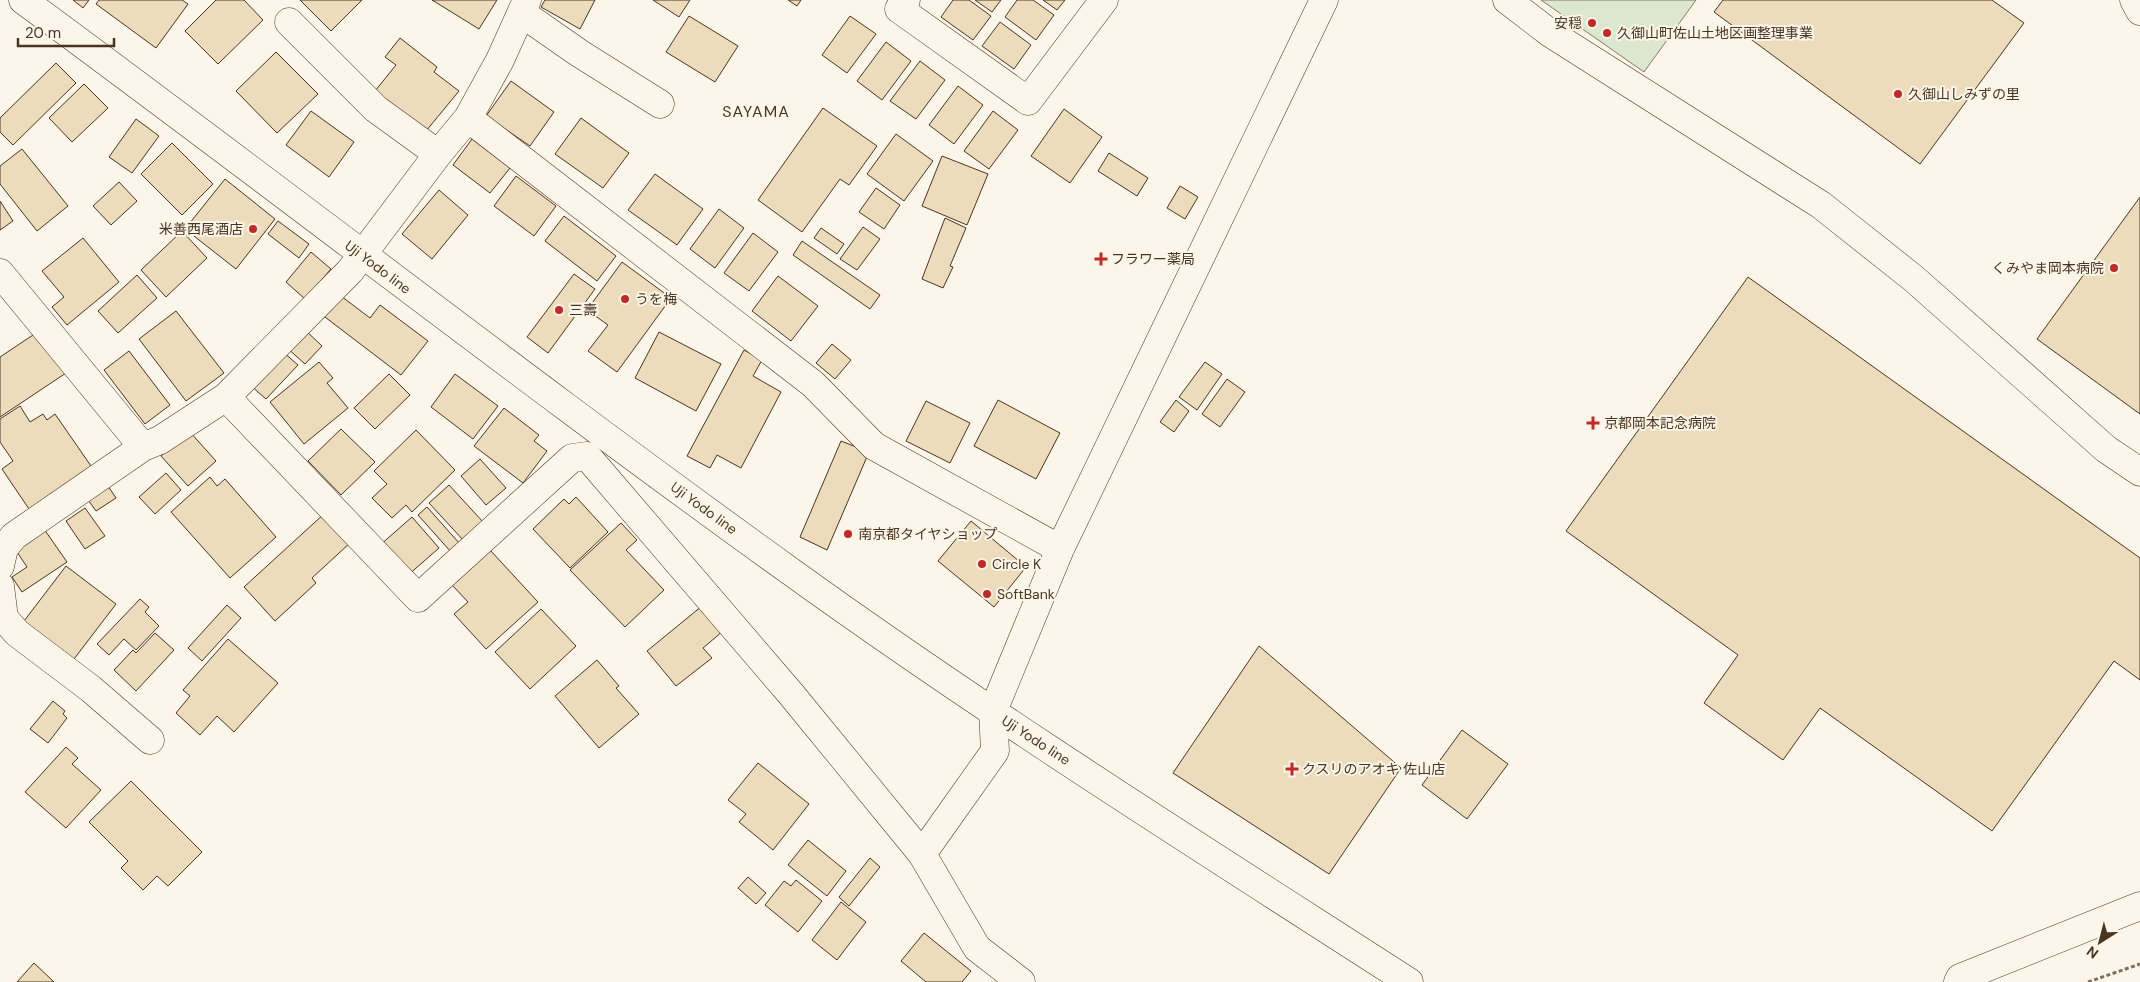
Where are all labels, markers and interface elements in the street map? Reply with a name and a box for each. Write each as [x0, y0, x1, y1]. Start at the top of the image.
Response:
place label: 安穏 [1554, 14, 1582, 32]
scale bar [18, 15, 114, 47]
marker: 安穏 [1586, 17, 1598, 29]
text: 20 m [25, 23, 61, 43]
place label: 久御山町佐山土地区画整理事業 [1617, 24, 1813, 42]
marker: 久御山町佐山土地区画整理事業 [1601, 27, 1613, 39]
place label: 久御山しみずの里 [1908, 85, 2020, 103]
marker: 久御山しみずの里 [1892, 88, 1904, 100]
district label: SAYAMA [722, 101, 790, 122]
place label: 米善西尾酒店 [159, 220, 243, 238]
marker: 米善西尾酒店 [247, 223, 259, 235]
street label: Uji Yodo line [341, 236, 415, 298]
place label: フラワー薬局 [1111, 250, 1195, 268]
marker: フラワー薬局 [1095, 253, 1107, 265]
place label: くみやま岡本病院 [1991, 259, 2104, 277]
marker: くみやま岡本病院 [2108, 262, 2120, 274]
place label: うを梅 [635, 290, 677, 308]
marker: うを梅 [619, 293, 631, 305]
place label: 三壽 [569, 301, 597, 319]
marker: 三壽 [553, 304, 565, 316]
place label: 京都岡本記念病院 [1604, 414, 1716, 432]
marker: 京都岡本記念病院 [1586, 416, 1600, 430]
street label: Uji Yodo line [667, 478, 741, 538]
place label: 南京都タイヤショップ [858, 525, 998, 543]
marker: 南京都タイヤショップ [842, 528, 854, 540]
place label: Circle K [992, 555, 1041, 573]
marker: Circle K [976, 558, 988, 570]
place label: SoftBank [997, 585, 1055, 603]
marker: SoftBank [981, 588, 993, 600]
street label: Uji Yodo line [998, 711, 1074, 769]
place label: クスリのアオキ 佐山店 [1302, 760, 1445, 778]
marker: クスリのアオキ 佐山店 [1286, 763, 1298, 775]
north arrow [2075, 917, 2125, 967]
text: N [2083, 942, 2102, 963]

